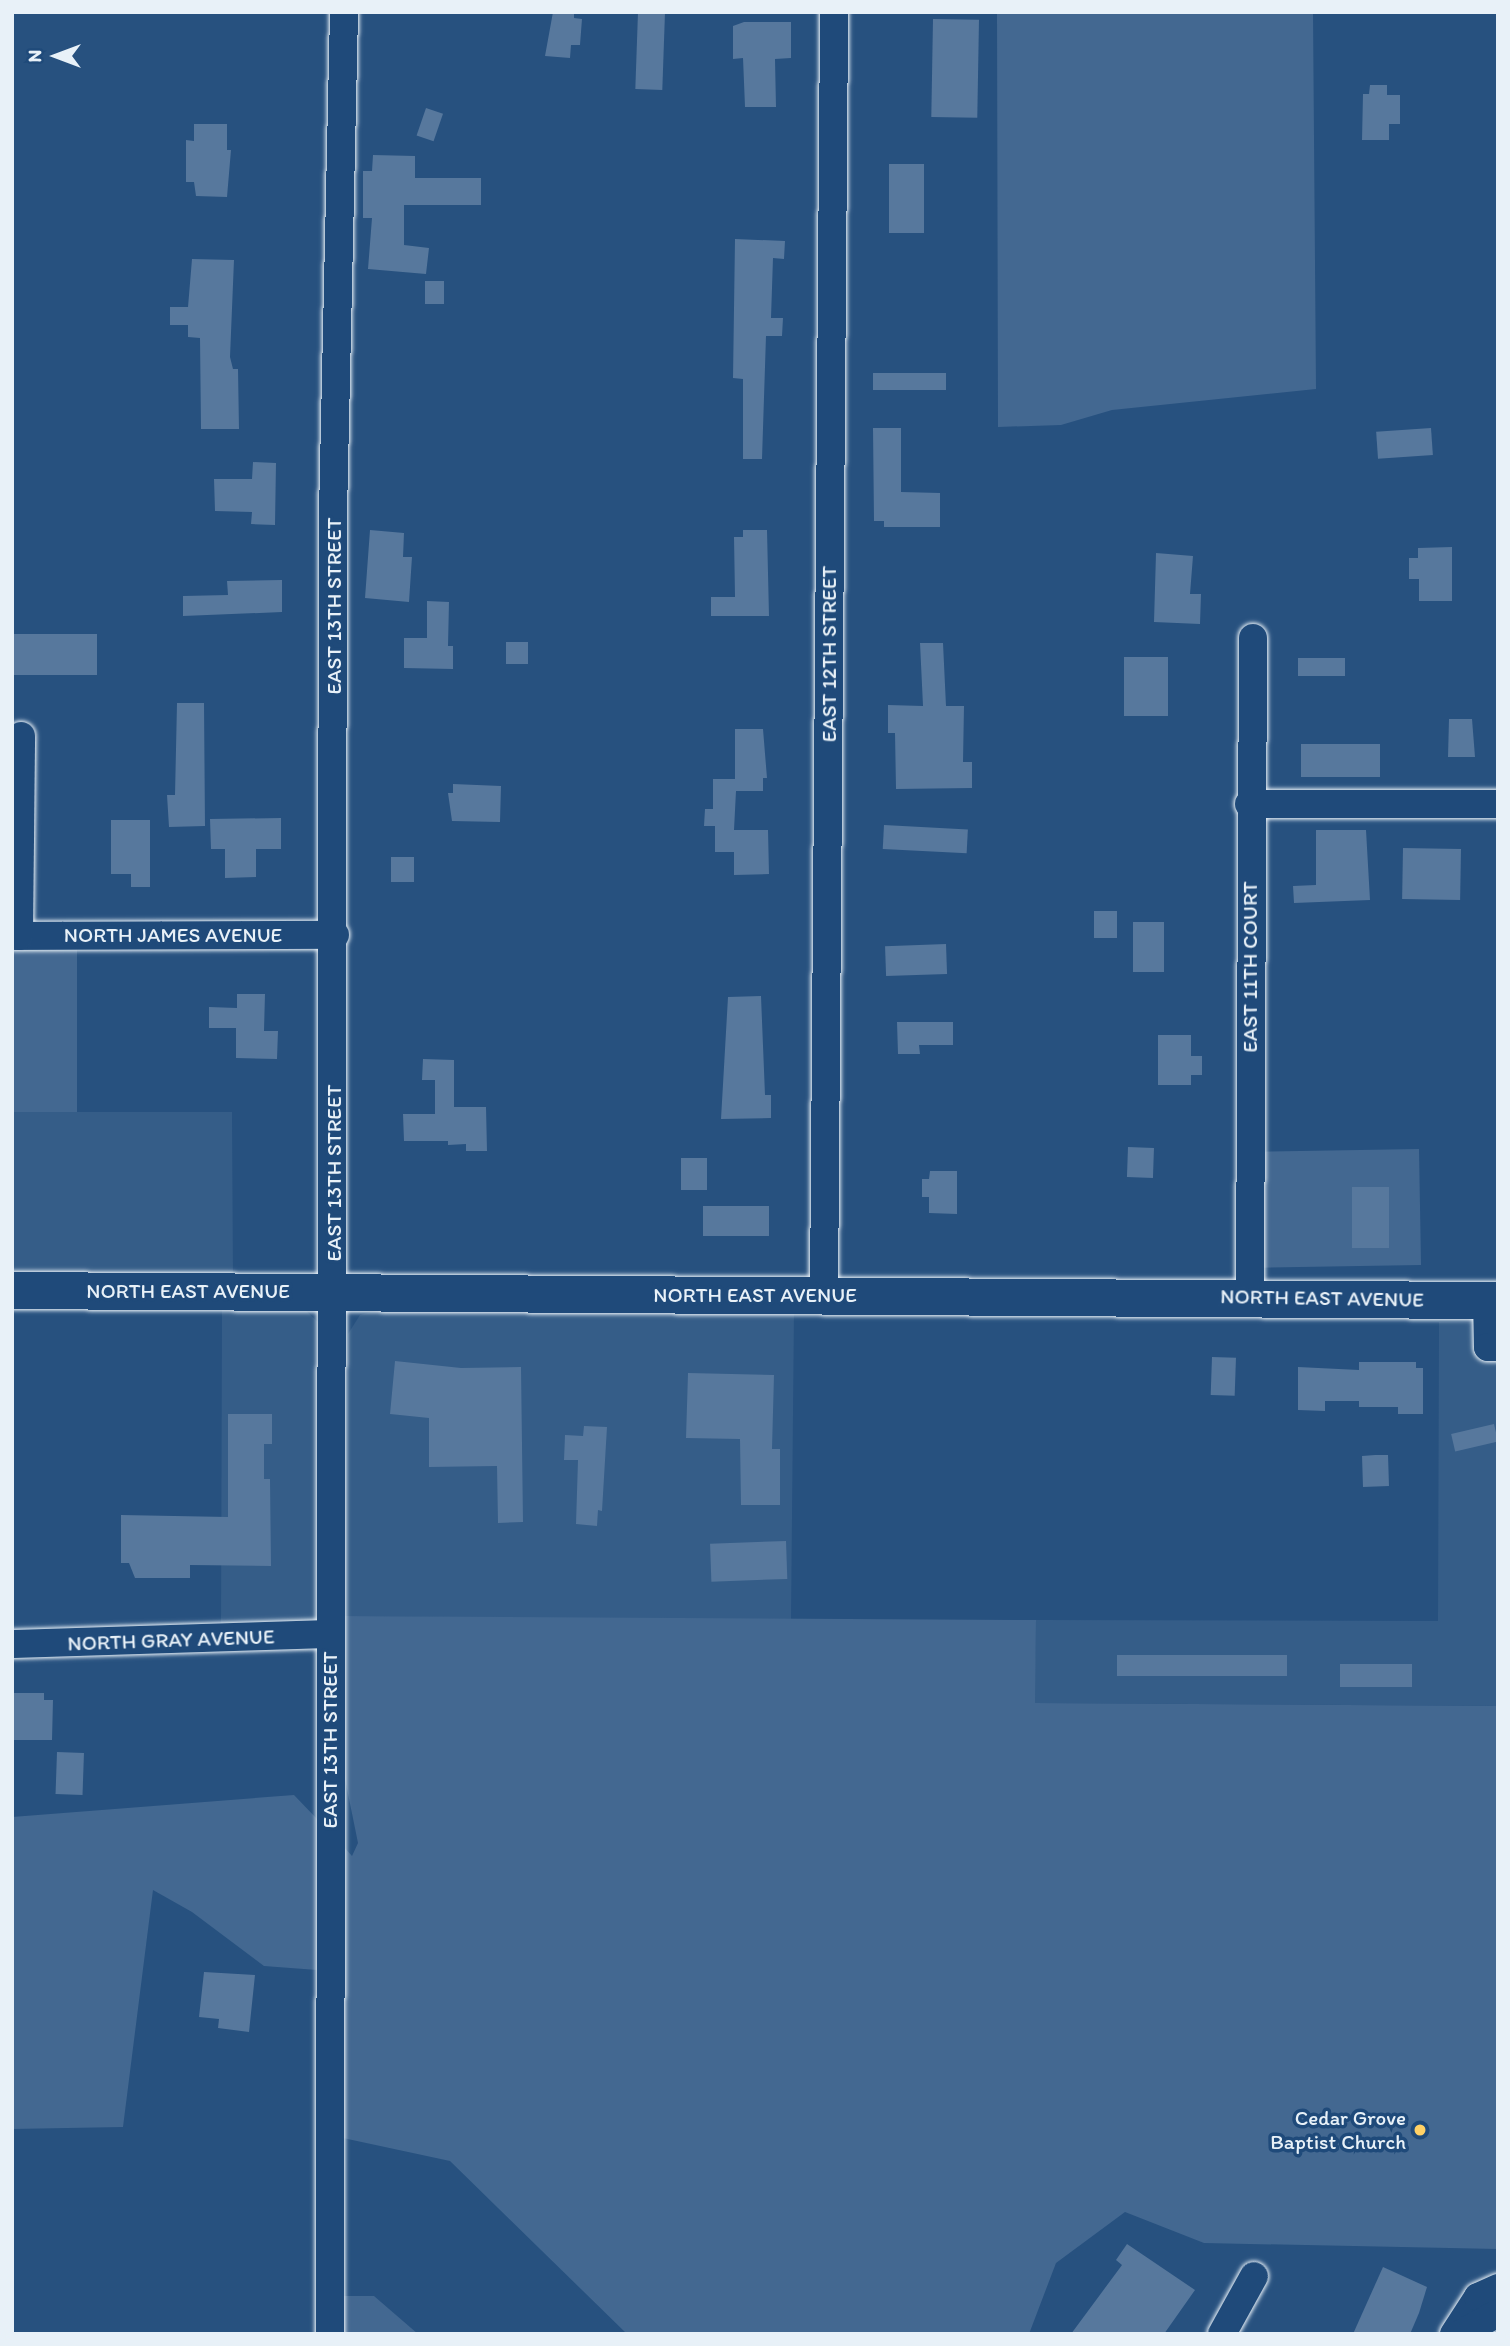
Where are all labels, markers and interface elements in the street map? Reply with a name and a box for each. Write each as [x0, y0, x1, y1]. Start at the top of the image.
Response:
north arrow [21, 21, 91, 91]
text: N [23, 50, 46, 62]
street label: EAST 13TH STREET [321, 517, 347, 695]
street label: EAST 12TH STREET [816, 566, 842, 742]
street label: EAST 11TH COURT [1237, 881, 1263, 1053]
street label: NORTH JAMES AVENUE [64, 922, 282, 948]
street label: EAST 13TH STREET [321, 1084, 347, 1262]
street label: NORTH EAST AVENUE [86, 1278, 290, 1304]
street label: NORTH EAST AVENUE [653, 1282, 857, 1308]
street label: NORTH EAST AVENUE [1220, 1284, 1424, 1312]
street label: NORTH GRAY AVENUE [67, 1624, 275, 1656]
street label: EAST 13TH STREET [317, 1651, 343, 1829]
place label: Cedar Grove Baptist Church [1270, 2105, 1406, 2155]
marker: Cedar Grove Baptist Church [1412, 2122, 1428, 2138]

